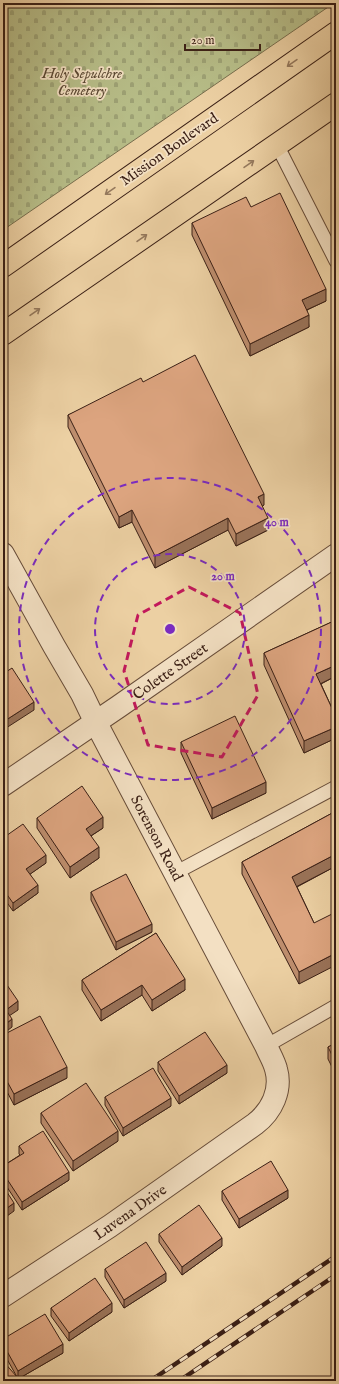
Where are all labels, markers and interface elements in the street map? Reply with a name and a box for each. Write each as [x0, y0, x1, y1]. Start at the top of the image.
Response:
scale bar [185, 26, 260, 52]
text: 20 m [191, 33, 214, 48]
one-way arrow [287, 59, 298, 67]
park label: Holy Sepulchre Cemetery [41, 64, 122, 100]
street label: Mission Boulevard [117, 108, 223, 190]
one-way arrow [243, 160, 254, 168]
one-way arrow [104, 187, 115, 195]
one-way arrow [136, 234, 147, 242]
one-way arrow [29, 308, 40, 316]
text: 40 m [265, 515, 290, 530]
text: 20 m [211, 569, 235, 584]
centre of rings [163, 622, 177, 636]
street label: Colette Street [129, 639, 212, 704]
street label: Sorenson Road [126, 792, 188, 885]
street label: Luvena Drive [90, 1180, 170, 1244]

